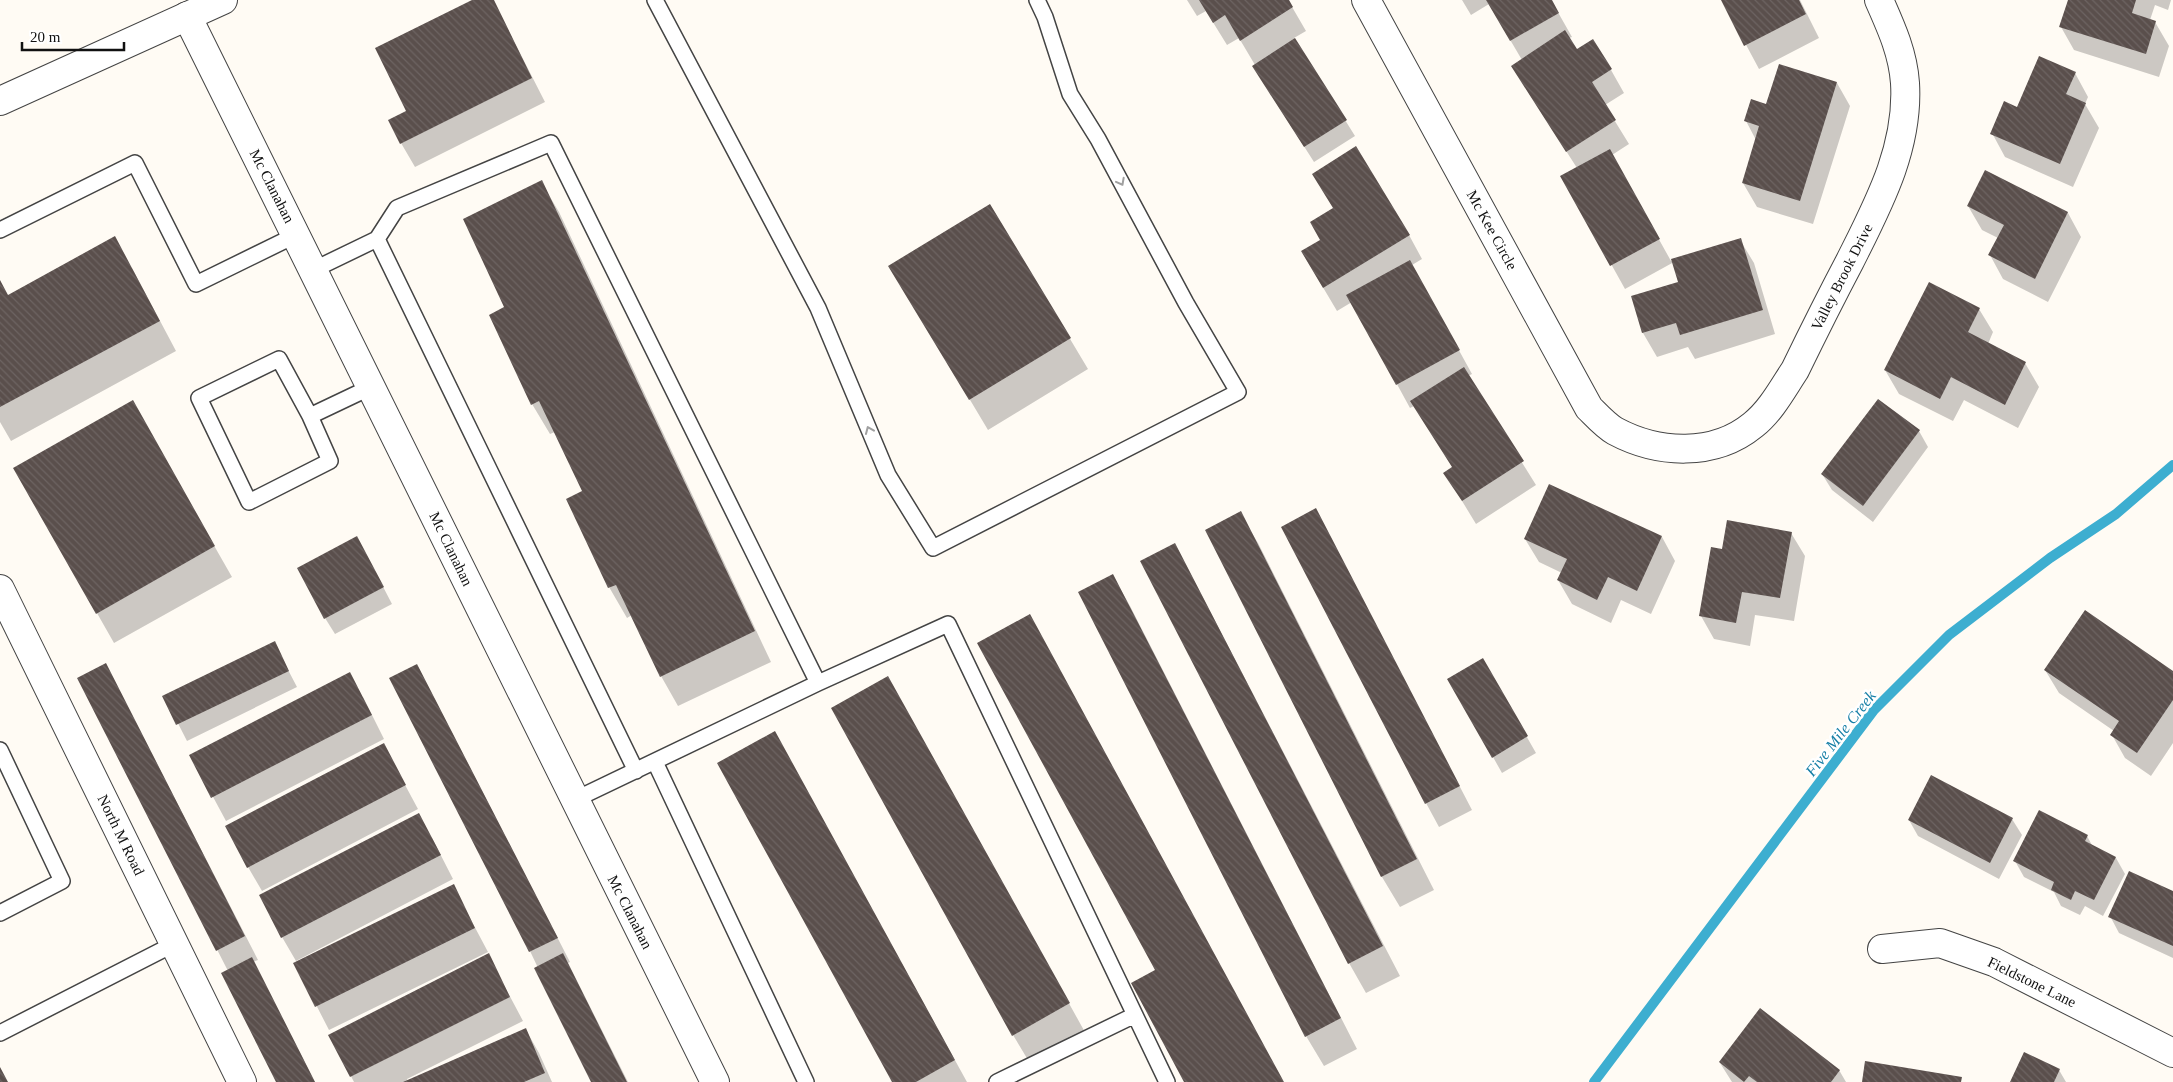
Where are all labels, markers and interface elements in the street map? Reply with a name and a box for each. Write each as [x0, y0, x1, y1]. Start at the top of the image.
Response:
scale bar [22, 20, 125, 52]
text: 20 m [30, 29, 61, 45]
street label: Mc Clanahan [247, 147, 298, 226]
one-way arrow [1115, 176, 1125, 185]
street label: Mc Kee Circle [1464, 188, 1521, 273]
street label: Valley Brook Drive [1808, 221, 1876, 333]
one-way arrow [865, 426, 876, 435]
street label: Mc Clanahan [426, 509, 476, 589]
water label: Five Mile Creek [1801, 687, 1879, 780]
street label: North M Road [95, 792, 148, 878]
street label: Mc Clanahan [605, 873, 656, 952]
street label: Fieldstone Lane [1985, 954, 2079, 1010]

